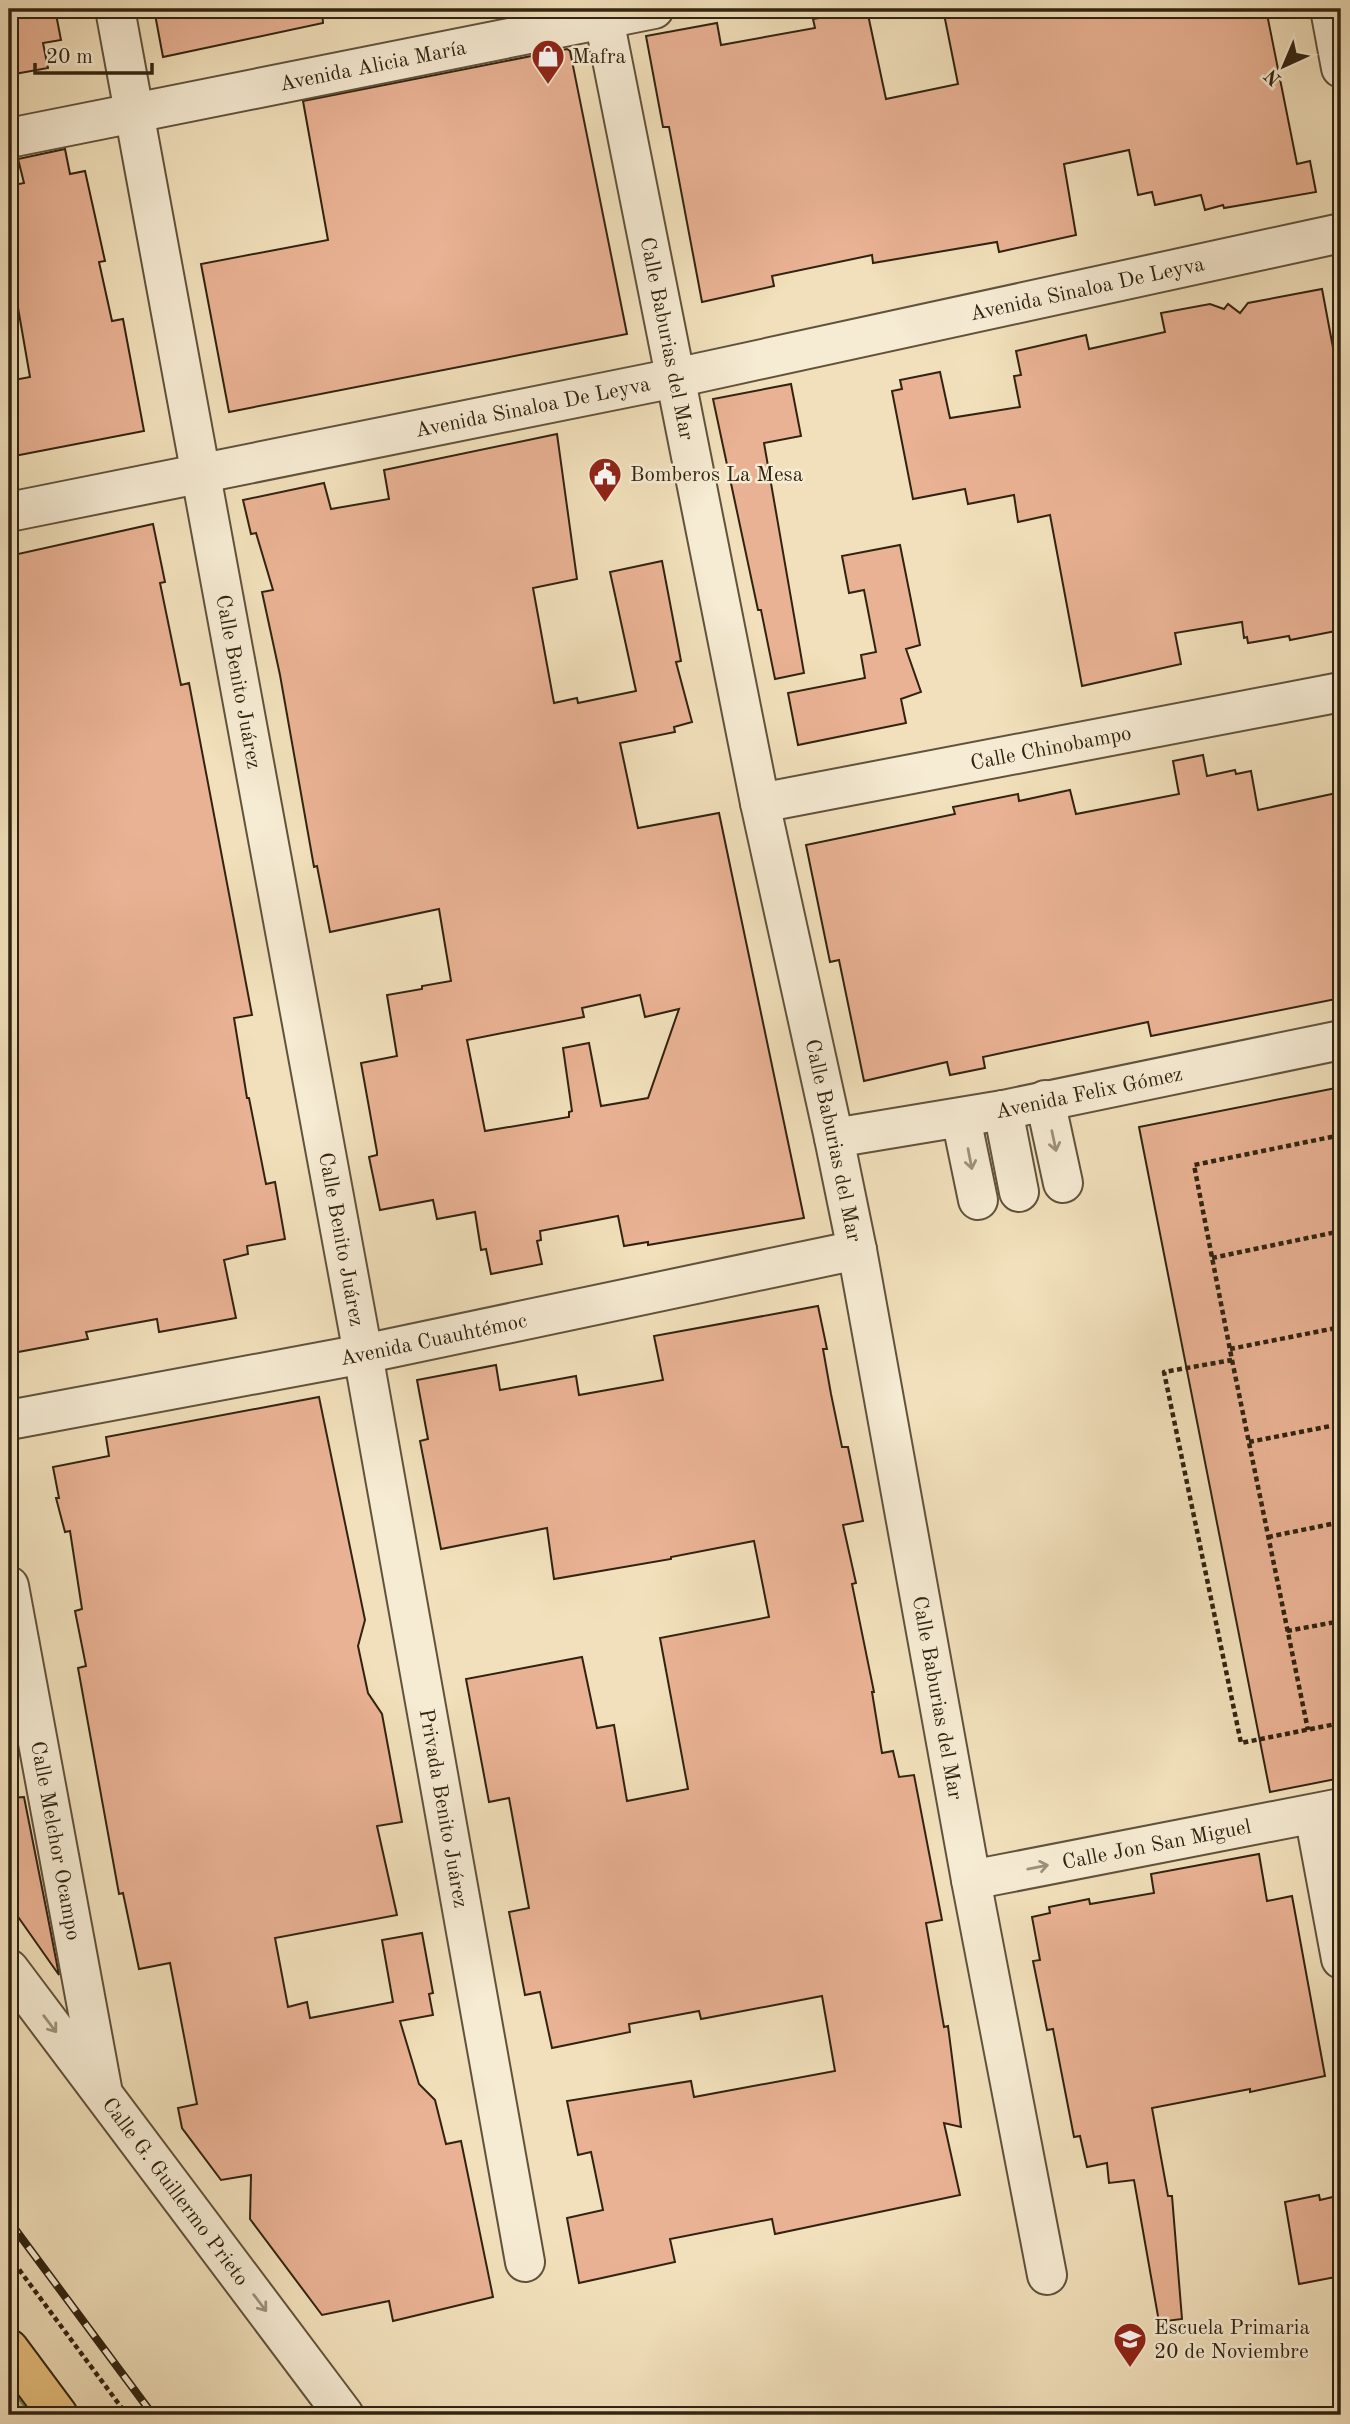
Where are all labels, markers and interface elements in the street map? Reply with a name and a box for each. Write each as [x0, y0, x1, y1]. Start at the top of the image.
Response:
scale bar [35, 32, 152, 76]
north arrow [1248, 32, 1318, 102]
shop icon: Mafra [529, 37, 567, 86]
street label: Avenida Alicia María [278, 38, 468, 96]
text: 20 m [46, 47, 93, 68]
place label: Mafra [572, 47, 626, 68]
text: N [1262, 64, 1286, 88]
street label: Calle Baburias del Mar [636, 235, 697, 443]
street label: Avenida Sinaloa De Leyva [968, 254, 1206, 325]
street label: Avenida Sinaloa De Leyva [413, 374, 652, 442]
public building icon: Bomberos La Mesa [586, 455, 624, 504]
place label: Bomberos La Mesa [630, 465, 803, 486]
street label: Calle Benito Juárez [211, 593, 264, 771]
street label: Calle Chinobampo [969, 723, 1133, 775]
street label: Calle Baburias del Mar [800, 1037, 864, 1244]
street label: Avenida Felix Gómez [994, 1064, 1185, 1123]
one-way arrow [1047, 1129, 1061, 1152]
one-way arrow [963, 1147, 977, 1170]
street label: Calle Benito Juárez [314, 1151, 367, 1328]
street label: Avenida Cuauhtémoc [338, 1311, 529, 1370]
street label: Calle Baburias del Mar [908, 1594, 965, 1802]
street label: Privada Benito Juárez [414, 1707, 471, 1910]
street label: Calle Melchor Ocampo [26, 1740, 83, 1942]
street label: Calle Jon San Miguel [1060, 1817, 1253, 1874]
one-way arrow [1026, 1860, 1048, 1874]
one-way arrow [42, 2014, 57, 2033]
street label: Calle G. Guillermo Prieto [98, 2094, 252, 2290]
one-way arrow [252, 2294, 267, 2313]
place label: Escuela Primaria 20 de Noviembre [1154, 2318, 1310, 2363]
school or university icon: Escuela Primaria 20 de Noviembre [1111, 2320, 1149, 2369]

